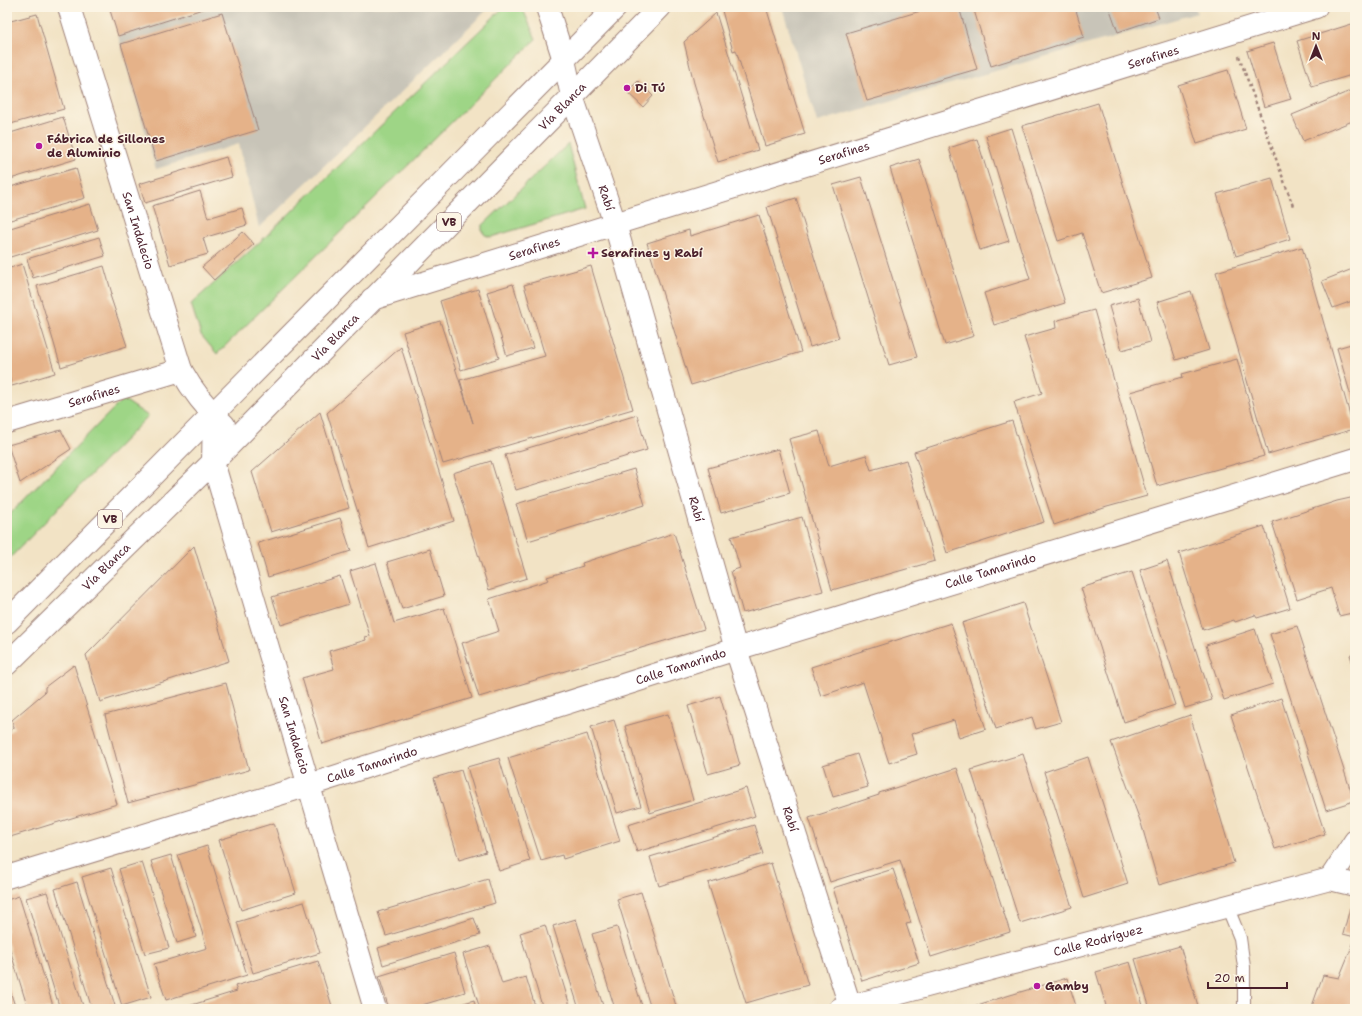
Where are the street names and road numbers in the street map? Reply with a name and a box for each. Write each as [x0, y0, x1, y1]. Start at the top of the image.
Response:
street label: Serafines [1126, 42, 1181, 73]
street label: Vía Blanca [535, 78, 590, 134]
street label: Serafines [816, 138, 872, 169]
street label: Rabí [595, 183, 618, 213]
street label: San Indalecio [118, 190, 158, 271]
road number: VB [437, 213, 461, 231]
street label: Serafines [507, 233, 562, 264]
street label: Vía Blanca [308, 310, 363, 365]
street label: Serafines [66, 381, 122, 411]
street label: Rabí [685, 494, 708, 524]
road number: VB [98, 510, 122, 528]
street label: Vía Blanca [79, 539, 134, 594]
street label: Calle Tamarindo [943, 549, 1038, 592]
street label: Calle Tamarindo [634, 645, 728, 688]
street label: San Indalecio [275, 694, 313, 776]
street label: Calle Tamarindo [325, 743, 419, 787]
street label: Rabí [779, 804, 802, 834]
street label: Calle Rodríguez [1052, 921, 1144, 960]

